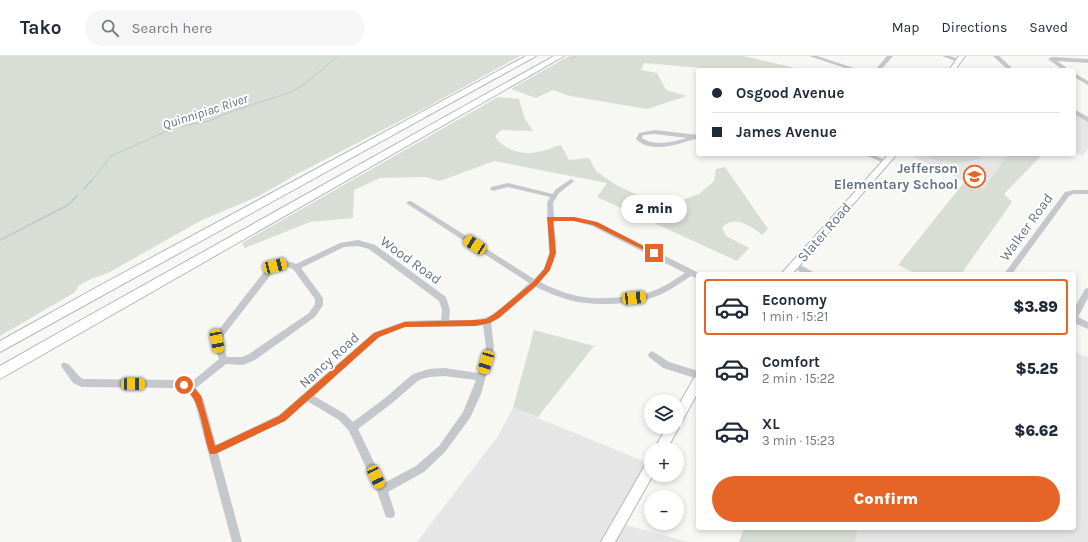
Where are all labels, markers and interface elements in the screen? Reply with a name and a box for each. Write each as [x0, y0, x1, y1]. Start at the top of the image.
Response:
search box [85, 10, 365, 46]
text: Tako [20, 17, 61, 39]
icon: search [99, 17, 121, 39]
text: Search here [131, 19, 212, 37]
text: Map [892, 19, 920, 36]
text: Directions [942, 19, 1007, 36]
text: Saved [1029, 19, 1068, 36]
text: Osgood Avenue [736, 84, 844, 102]
water label: Quinnipiac River [161, 90, 250, 132]
text: James Avenue [736, 123, 837, 141]
place label: Jefferson Elementary School [834, 160, 958, 193]
school or university icon: Jefferson Elementary School [961, 163, 987, 189]
street label: Walker Road [996, 190, 1057, 264]
callout: 2 min [621, 195, 687, 223]
street label: Slater Road [794, 199, 855, 266]
text: 2 min [635, 201, 673, 216]
street label: Wood Road [377, 233, 445, 288]
car [462, 233, 488, 257]
route end [645, 244, 663, 262]
car [262, 257, 288, 275]
icon: car [714, 289, 750, 325]
car [621, 291, 647, 305]
text: Economy [762, 291, 827, 309]
text: $3.89 [1013, 298, 1058, 316]
text: 1 min · 15:21 [762, 309, 828, 324]
car [209, 328, 225, 354]
street label: Nancy Road [296, 329, 363, 392]
car [477, 349, 495, 375]
icon: car [714, 351, 750, 387]
text: Comfort [762, 353, 820, 371]
text: $5.25 [1015, 360, 1058, 378]
text: 2 min · 15:22 [762, 371, 835, 386]
route start [175, 376, 193, 394]
car [121, 378, 145, 390]
map controls [644, 394, 684, 530]
button: layers [644, 394, 684, 434]
icon: car [714, 413, 750, 449]
text: XL [762, 415, 780, 433]
text: $6.62 [1014, 422, 1058, 440]
text: 3 min · 15:23 [762, 433, 835, 448]
button: + [644, 442, 684, 482]
car [365, 464, 387, 490]
button: Confirm [712, 476, 1060, 522]
button: − [644, 490, 684, 530]

